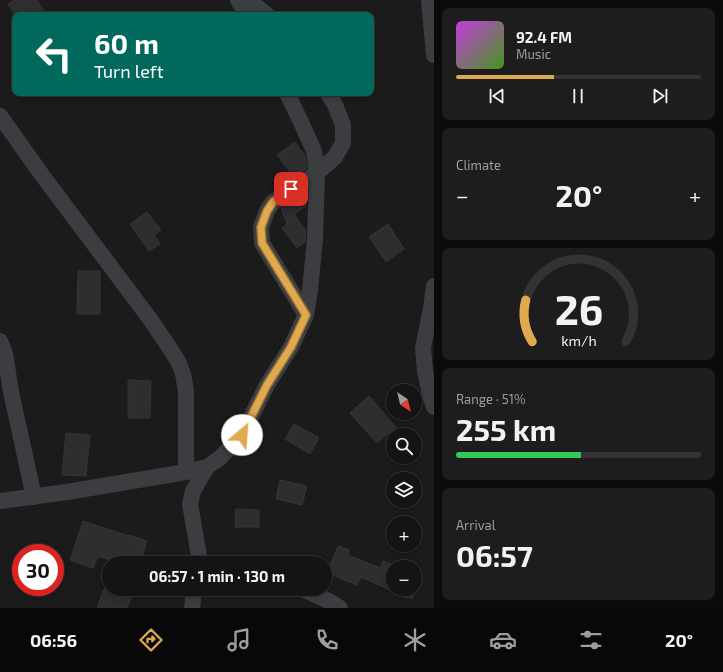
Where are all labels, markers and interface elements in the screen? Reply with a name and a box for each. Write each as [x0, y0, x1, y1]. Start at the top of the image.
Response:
text: 60 m [94, 26, 159, 60]
icon: left [28, 28, 80, 80]
text: 92.4 FM [516, 28, 572, 46]
text: Music [516, 46, 551, 62]
text: Turn left [94, 60, 164, 82]
icon: previous [486, 85, 508, 107]
icon: pause [567, 85, 589, 107]
icon: next [649, 85, 671, 107]
text: Climate [456, 157, 501, 173]
pin [274, 172, 308, 206]
text: 20° [556, 177, 602, 213]
icon: arrive [280, 178, 302, 200]
text: − [456, 182, 469, 208]
text: + [689, 182, 701, 208]
text: 26 [554, 283, 603, 333]
text: km/h [561, 332, 596, 349]
north arrow [386, 384, 422, 420]
map controls [386, 384, 422, 596]
text: Range · 51% [456, 391, 526, 407]
text: 255 km [456, 411, 556, 447]
position arrow [221, 414, 263, 456]
button: search [386, 428, 422, 464]
button: layers [386, 472, 422, 508]
button: + [386, 516, 422, 552]
text: Arrival [456, 517, 496, 533]
text: 06:57 [456, 537, 533, 573]
speed limit sign: 30 [12, 544, 64, 596]
button: − [386, 560, 422, 596]
text: 06:57 · 1 min · 130 m [149, 567, 285, 585]
icon: directions [137, 626, 165, 654]
icon: music [225, 626, 253, 654]
icon: phone [313, 626, 341, 654]
icon: climate [401, 626, 429, 654]
icon: car [489, 626, 517, 654]
icon: filters [577, 626, 605, 654]
text: 06:56 [30, 629, 77, 651]
text: 20° [665, 629, 693, 651]

